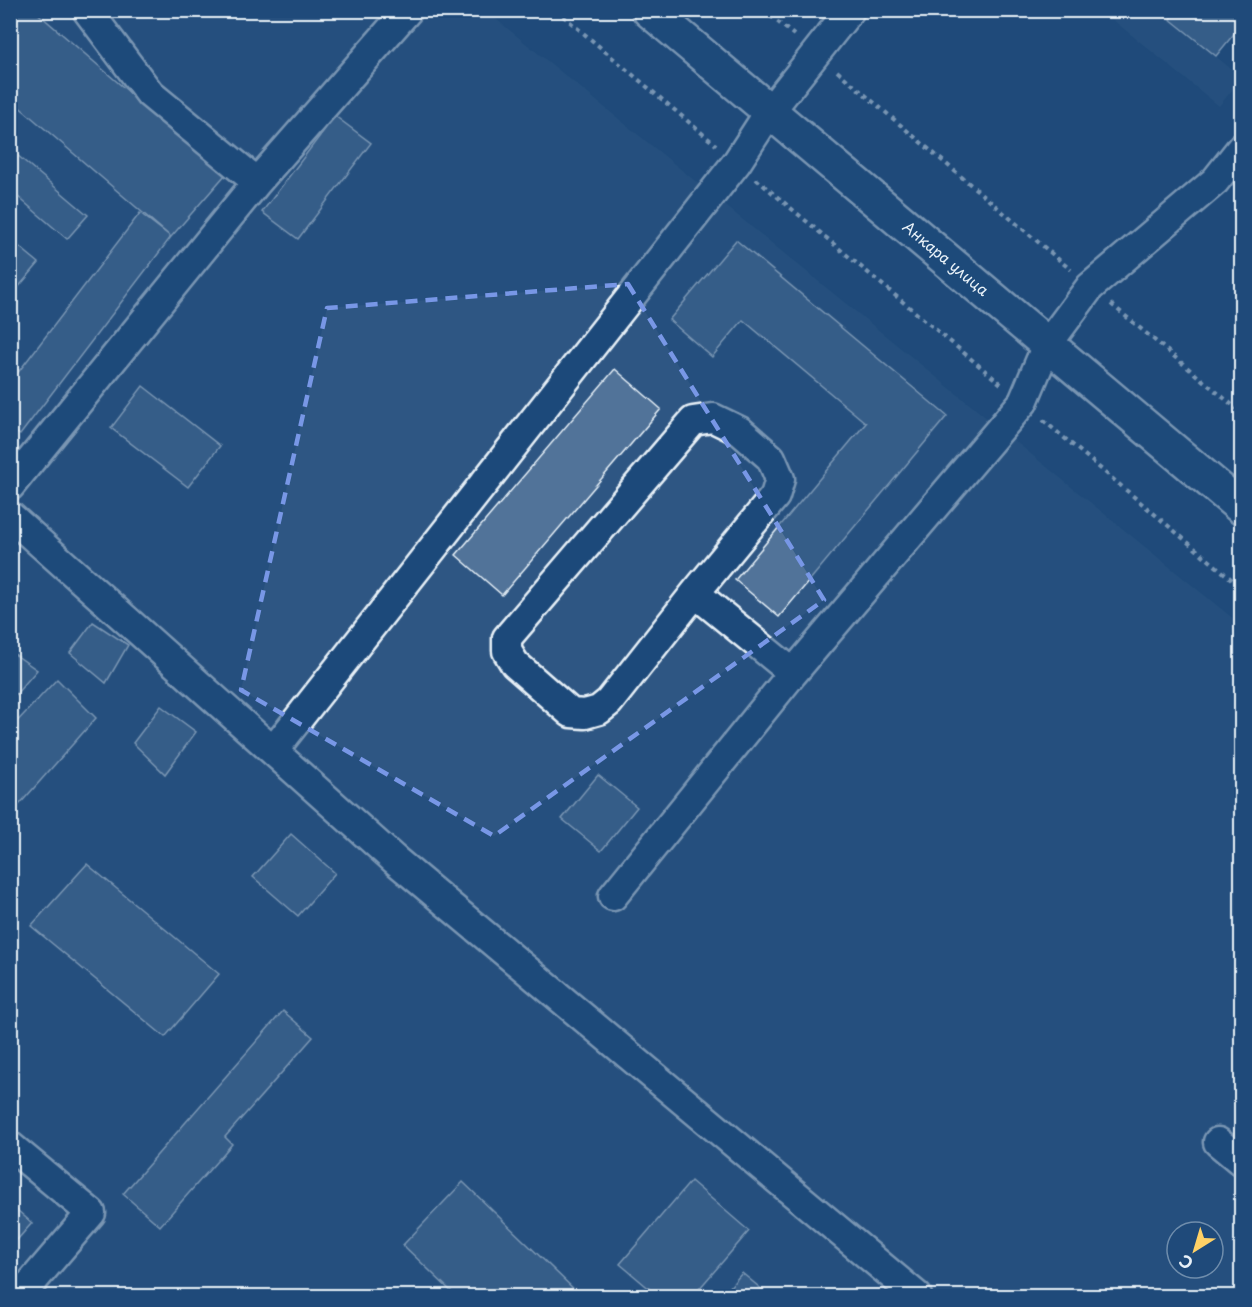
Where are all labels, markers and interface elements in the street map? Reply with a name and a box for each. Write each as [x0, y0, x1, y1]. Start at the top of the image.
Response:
street label: Анкара улица [898, 215, 995, 301]
north arrow [1165, 1220, 1225, 1280]
text: С [1173, 1250, 1197, 1276]

